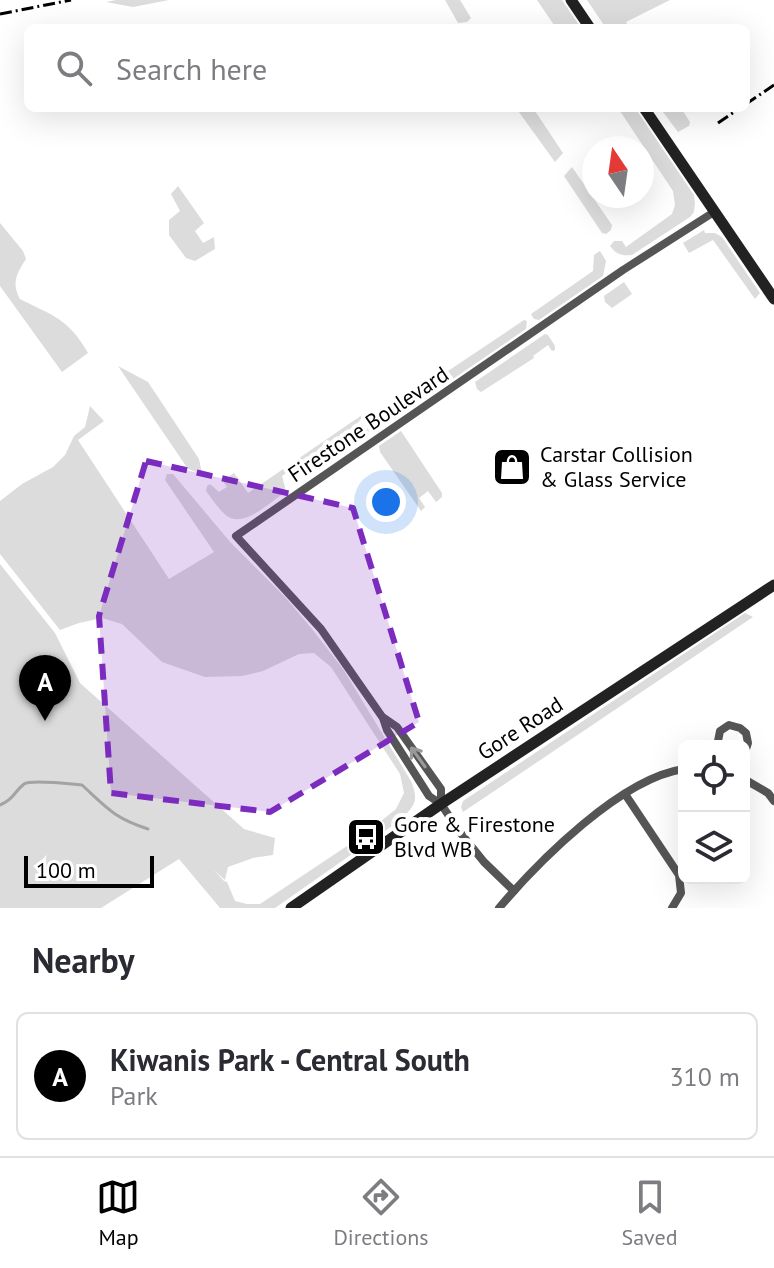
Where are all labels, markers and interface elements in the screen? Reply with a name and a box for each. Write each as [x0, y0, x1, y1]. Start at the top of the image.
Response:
search box [24, 24, 750, 112]
icon: search [52, 46, 96, 90]
text: Search here [116, 49, 267, 88]
north arrow [582, 136, 654, 208]
street label: Firestone Boulevard [282, 360, 454, 488]
place label: Carstar Collision & Glass Service [540, 440, 693, 493]
shop icon: Carstar Collision & Glass Service [491, 446, 533, 488]
your location [366, 482, 406, 522]
pin: A [19, 655, 71, 721]
street label: Gore Road [472, 690, 568, 766]
map controls [678, 740, 750, 884]
button: locate [678, 740, 750, 812]
one-way arrow [410, 747, 427, 769]
place label: Gore & Firestone Blvd WB [394, 810, 555, 863]
button: layers [678, 812, 750, 884]
bus stop icon: Gore & Firestone Blvd WB [345, 816, 387, 858]
scale bar [24, 852, 154, 888]
text: 100 m [36, 856, 96, 884]
text: Nearby [32, 938, 134, 982]
text: Kiwanis Park - Central South [110, 1040, 470, 1079]
text: A [52, 1060, 68, 1093]
text: 310 m [669, 1060, 740, 1093]
text: Park [110, 1079, 158, 1112]
tab: Map [96, 1175, 140, 1251]
tab: Directions [333, 1175, 429, 1251]
tab: Saved [622, 1175, 677, 1251]

